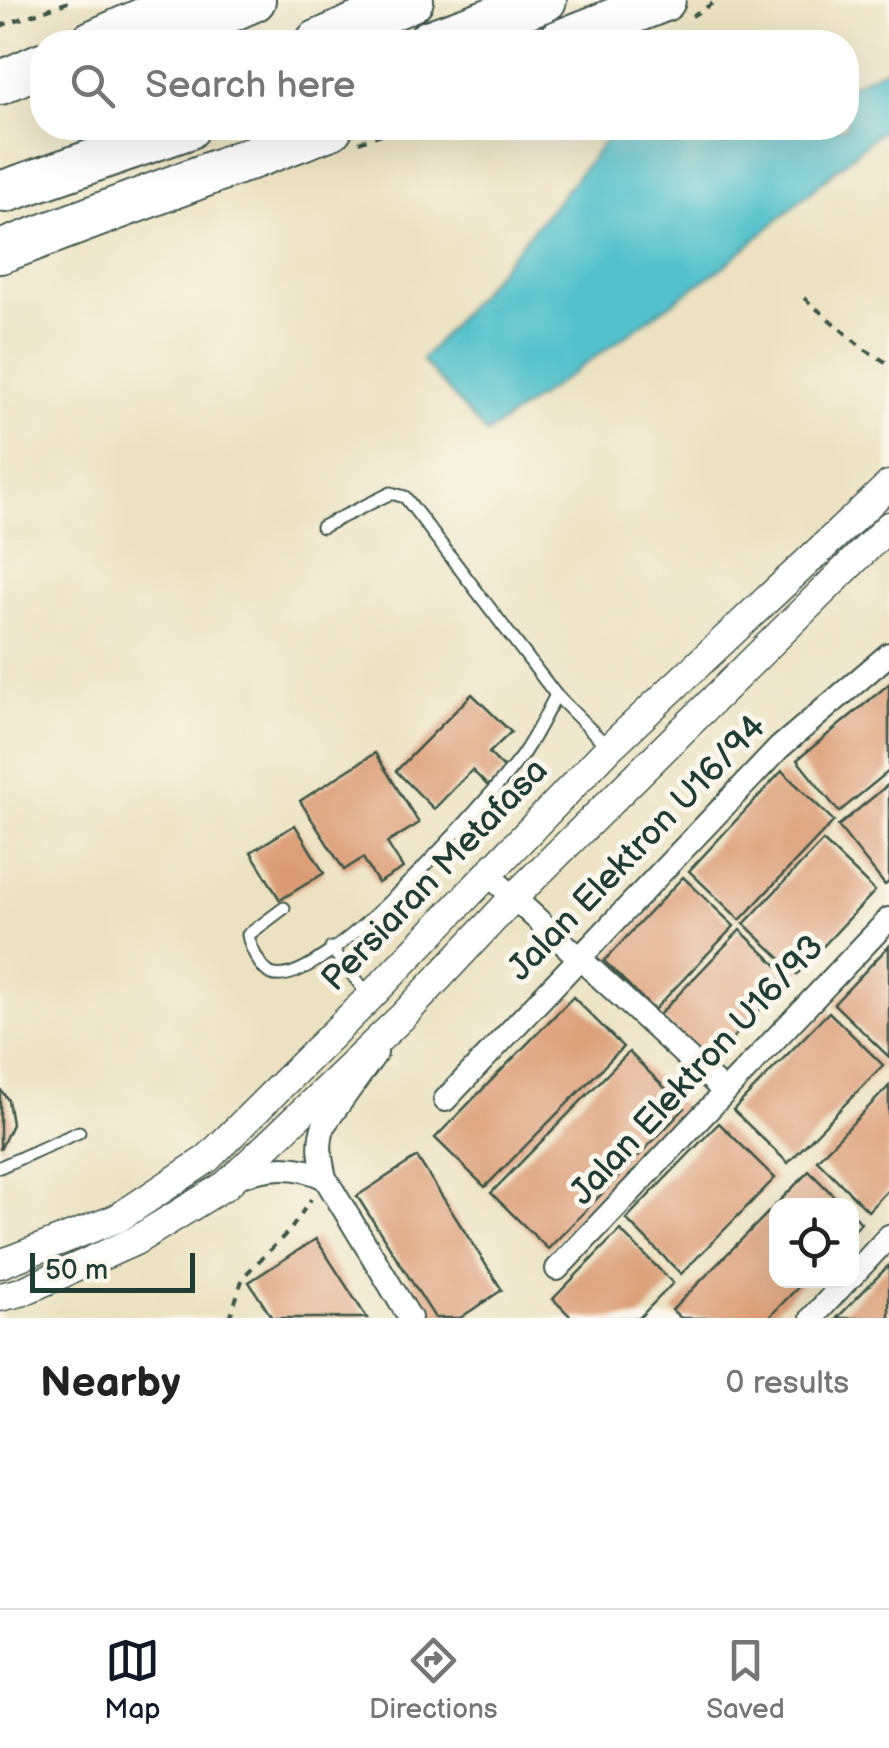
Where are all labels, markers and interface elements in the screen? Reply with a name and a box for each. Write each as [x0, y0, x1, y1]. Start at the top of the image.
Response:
search box [30, 30, 859, 140]
icon: search [65, 58, 120, 113]
text: Search here [145, 63, 356, 108]
street label: Jalan Elektron U16/94 [499, 706, 775, 990]
street label: Persiaran Metafasa [313, 750, 557, 1000]
street label: Jalan Elektron U16/93 [561, 926, 833, 1214]
map controls [769, 1198, 859, 1288]
button: locate [769, 1198, 859, 1288]
scale bar [30, 1248, 195, 1292]
text: 50 m [45, 1254, 108, 1287]
text: Nearby [40, 1358, 180, 1409]
text: 0 results [726, 1364, 849, 1403]
tab: Map [104, 1633, 161, 1726]
tab: Directions [369, 1633, 498, 1726]
tab: Saved [706, 1633, 785, 1726]

